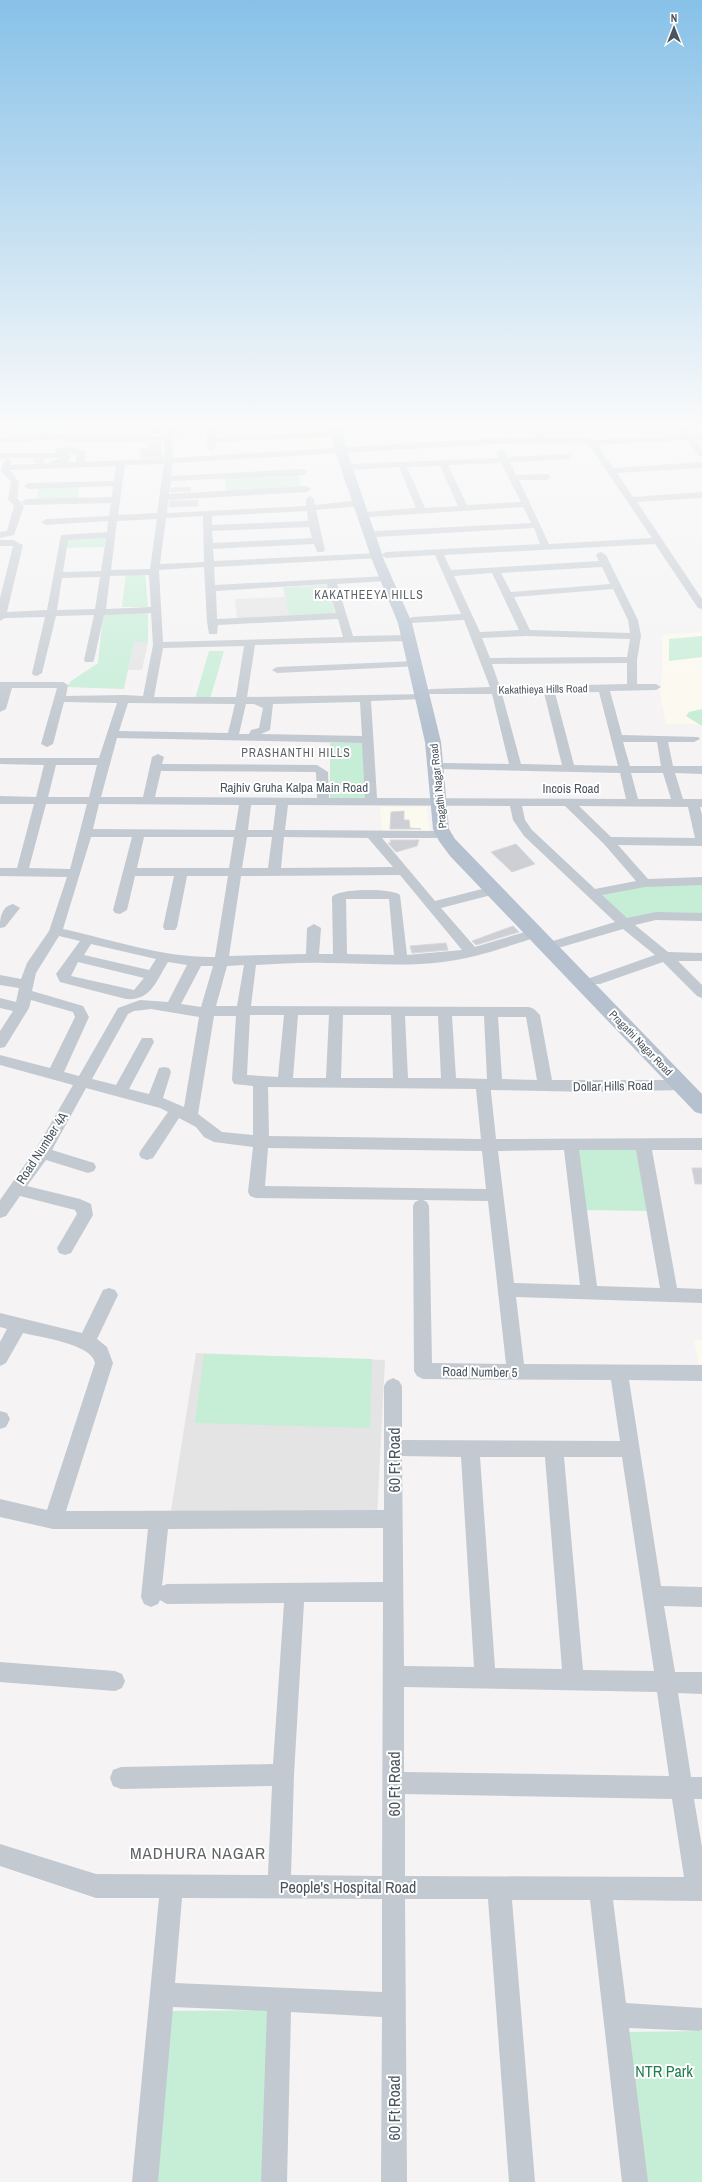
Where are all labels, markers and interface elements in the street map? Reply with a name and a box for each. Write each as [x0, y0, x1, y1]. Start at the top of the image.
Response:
north arrow [654, 8, 694, 48]
text: N [671, 11, 677, 25]
district label: KAKATHEEYA HILLS [314, 587, 424, 603]
street label: Kakathieya Hills Road [498, 681, 588, 697]
street label: Pragathi Nagar Road [427, 743, 449, 829]
district label: PRASHANTHI HILLS [241, 745, 351, 761]
street label: Rajhiv Gruha Kalpa Main Road [220, 779, 368, 796]
street label: Incois Road [543, 780, 600, 797]
street label: Pragathi Nagar Road [606, 1007, 676, 1079]
street label: Dollar Hills Road [573, 1077, 653, 1095]
street label: Road Number 4A [12, 1108, 72, 1187]
street label: Road Number 5 [442, 1363, 518, 1381]
street label: 60 Ft Road [383, 1428, 405, 1492]
street label: 60 Ft Road [383, 1752, 405, 1816]
district label: MADHURA NAGAR [130, 1841, 266, 1864]
street label: People's Hospital Road [280, 1876, 416, 1898]
park label: NTR Park [635, 2060, 693, 2082]
street label: 60 Ft Road [383, 2076, 405, 2140]

